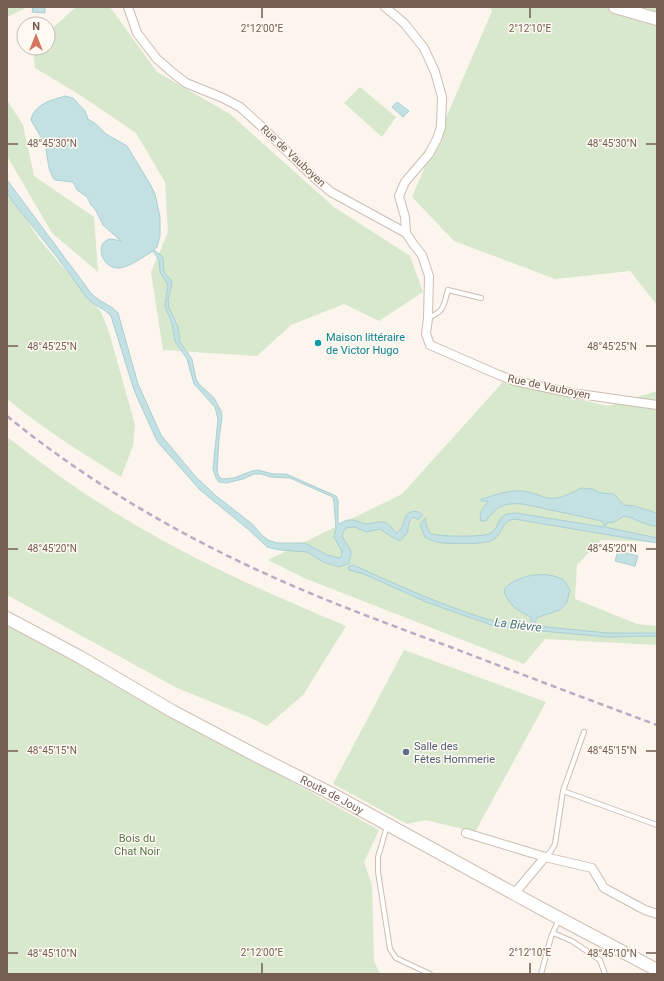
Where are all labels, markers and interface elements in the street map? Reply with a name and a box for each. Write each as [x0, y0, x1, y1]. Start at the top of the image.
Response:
north arrow [16, 16, 56, 56]
text: N [32, 20, 40, 33]
text: 2°12'00"E [241, 23, 284, 34]
text: 2°12'10"E [509, 23, 552, 34]
street label: Rue de Vauboyen [258, 122, 328, 190]
text: 48°45'30"N [27, 138, 77, 149]
text: 48°45'30"N [587, 138, 637, 149]
place label: Maison littéraire de Victor Hugo [326, 331, 405, 357]
marker: Maison littéraire de Victor Hugo [313, 338, 323, 348]
text: 48°45'25"N [27, 341, 77, 352]
text: 48°45'25"N [587, 341, 637, 352]
street label: Rue de Vauboyen [506, 372, 592, 402]
text: 48°45'20"N [27, 543, 77, 554]
text: 48°45'20"N [587, 543, 637, 554]
water label: La Bièvre [494, 615, 542, 635]
place label: Salle des Fêtes Hommerie [414, 740, 495, 766]
text: 48°45'15"N [27, 745, 77, 756]
text: 48°45'15"N [587, 745, 637, 756]
marker: Salle des Fêtes Hommerie [401, 747, 411, 757]
street label: Route de Jouy [298, 773, 367, 817]
park label: Bois du Chat Noir [114, 832, 160, 858]
text: 2°12'00"E [241, 947, 284, 958]
text: 2°12'10"E [509, 947, 552, 958]
text: 48°45'10"N [27, 948, 77, 959]
text: 48°45'10"N [587, 948, 637, 959]

